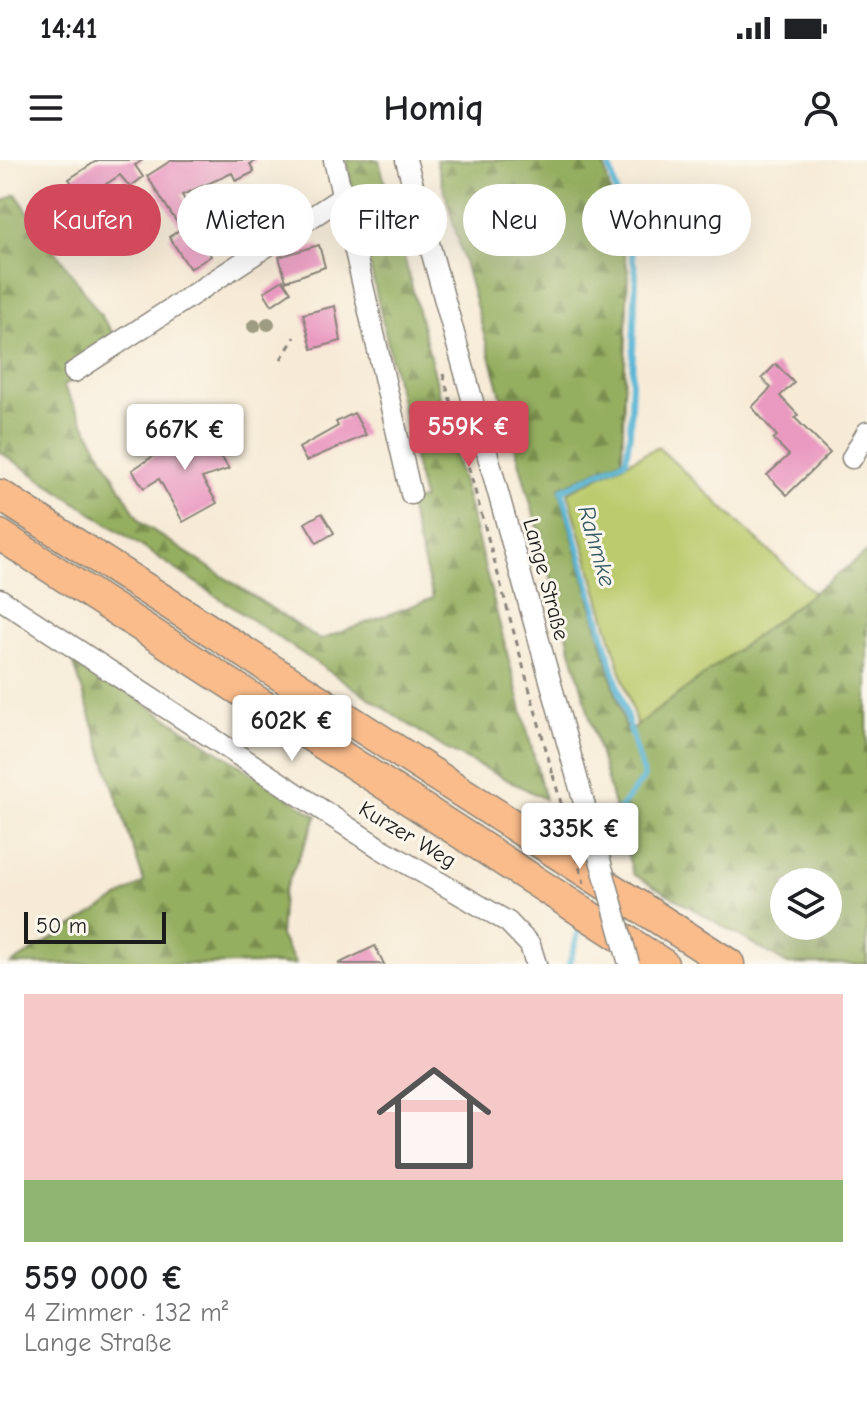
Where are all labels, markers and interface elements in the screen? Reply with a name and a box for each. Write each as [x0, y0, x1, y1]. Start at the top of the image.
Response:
text: 14:41 [40, 11, 98, 46]
icon: menu [24, 86, 68, 130]
icon: person [799, 86, 843, 130]
text: Homiq [383, 88, 484, 129]
chip: Kaufen [24, 184, 161, 256]
chip: Mieten [177, 184, 314, 256]
chip: Filter [330, 184, 447, 256]
chip: Neu [463, 184, 566, 256]
chip: Wohnung [582, 184, 751, 256]
pin: 559K € [404, 401, 534, 469]
pin: 667K € [120, 404, 250, 472]
text: 559K € [427, 412, 511, 442]
text: 667K € [145, 415, 225, 445]
water label: Rahmke [572, 502, 622, 590]
street label: Lange Straße [517, 516, 575, 643]
pin: 602K € [227, 695, 357, 763]
text: 602K € [250, 706, 334, 736]
street label: Kurzer Weg [354, 796, 461, 874]
pin: 335K € [515, 803, 645, 871]
text: 335K € [539, 814, 621, 844]
map controls [770, 868, 842, 940]
button: layers [770, 868, 842, 940]
scale bar [24, 908, 166, 944]
text: 50 m [36, 913, 87, 939]
icon: home [362, 1046, 506, 1190]
text: 559 000 € [24, 1258, 184, 1298]
text: 4 Zimmer · 132 m² [24, 1298, 228, 1328]
text: Lange Straße [24, 1328, 172, 1358]

